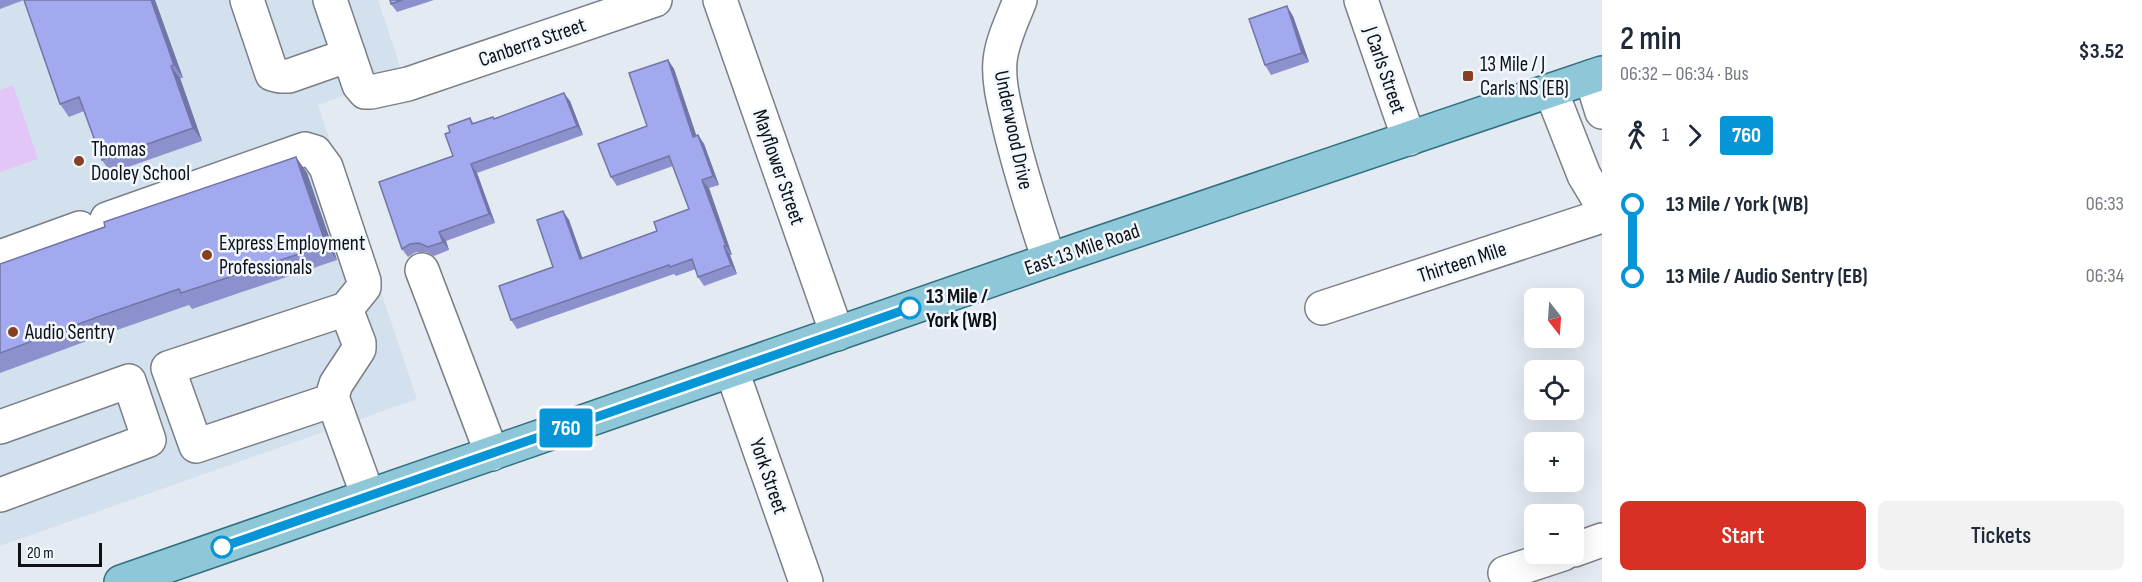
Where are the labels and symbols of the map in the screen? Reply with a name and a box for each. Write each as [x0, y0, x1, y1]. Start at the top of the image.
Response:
street label: Canberra Street [475, 13, 589, 72]
street label: J Carls Street [1358, 22, 1411, 117]
place label: 13 Mile / J Carls NS (EB) [1480, 52, 1569, 101]
street label: Underwood Drive [989, 68, 1038, 192]
marker: 13 Mile / J Carls NS (EB) [1461, 69, 1475, 83]
street label: Mayflower Street [747, 106, 810, 228]
place label: Thomas Dooley School [91, 137, 190, 186]
marker: Thomas Dooley School [72, 154, 86, 168]
street label: East 13 Mile Road [1021, 218, 1143, 281]
place label: Express Employment Professionals [219, 231, 365, 280]
street label: Thirteen Mile [1415, 236, 1510, 289]
marker: Express Employment Professionals [200, 248, 214, 262]
place label: 13 Mile / York (WB) [926, 284, 997, 333]
north arrow [1524, 288, 1584, 348]
marker: 13 Mile / York (WB) [899, 297, 921, 319]
place label: Audio Sentry [24, 320, 115, 345]
marker: Audio Sentry [6, 325, 20, 339]
line badge: 760 [532, 408, 600, 448]
street label: York Street [744, 435, 793, 517]
unlabelled marker [211, 536, 233, 558]
scale bar [18, 540, 102, 568]

